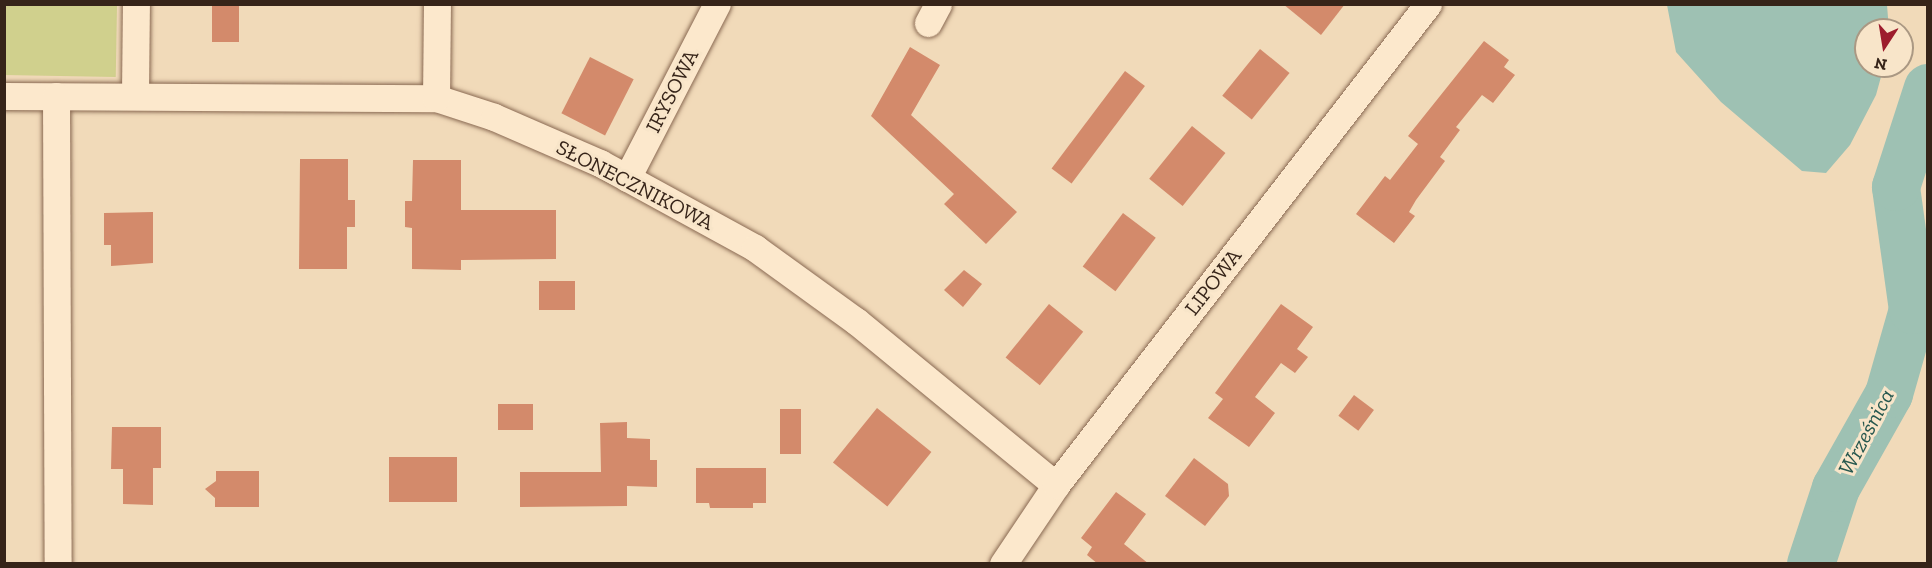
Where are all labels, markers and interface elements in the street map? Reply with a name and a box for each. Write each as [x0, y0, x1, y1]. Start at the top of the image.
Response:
north arrow [1854, 18, 1914, 78]
street label: IRYSOWA [640, 45, 704, 137]
text: N [1873, 54, 1889, 75]
street label: SŁONECZNIKOWA [552, 134, 718, 236]
street label: LIPOWA [1179, 244, 1247, 320]
water label: Wrześnica [1832, 385, 1900, 479]

